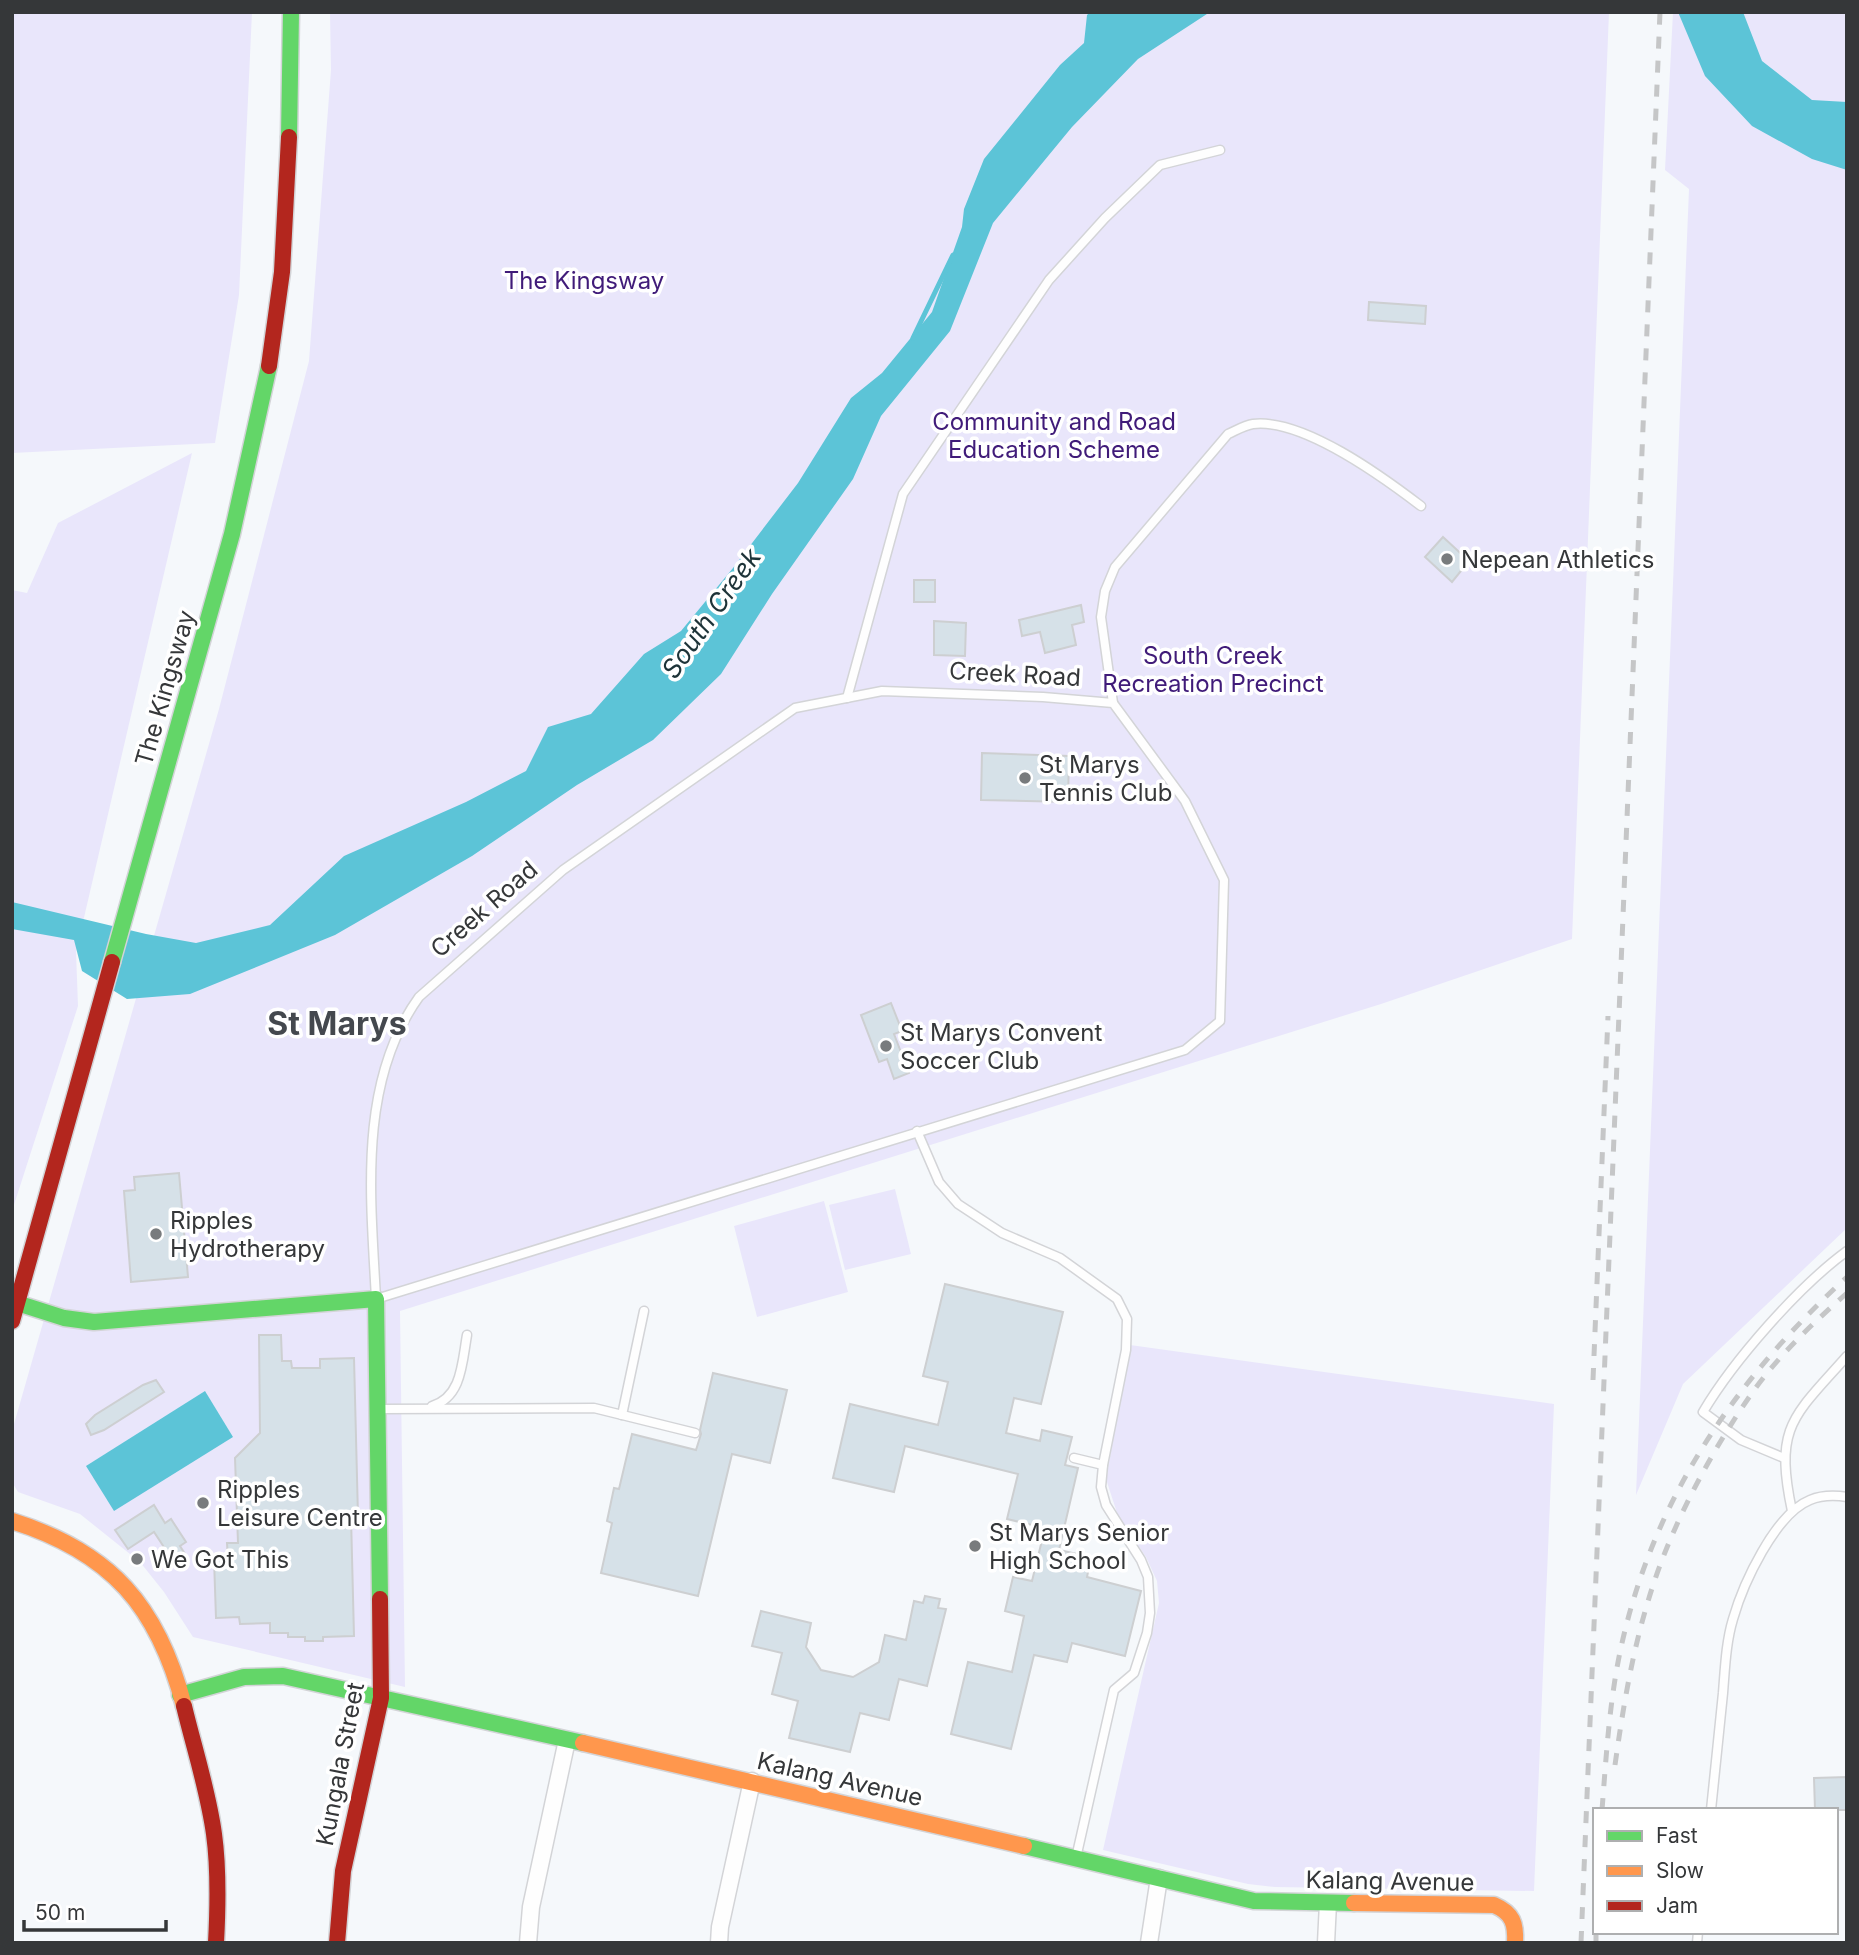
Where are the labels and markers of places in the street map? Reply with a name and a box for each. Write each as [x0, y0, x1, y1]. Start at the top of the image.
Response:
place label: Nepean Athletics [1461, 545, 1654, 574]
marker: Nepean Athletics [1439, 551, 1455, 567]
place label: St Marys Tennis Club [1039, 750, 1172, 807]
marker: St Marys Tennis Club [1017, 770, 1033, 786]
place label: St Marys Convent Soccer Club [900, 1018, 1102, 1075]
marker: St Marys Convent Soccer Club [878, 1038, 894, 1054]
place label: Ripples Hydrotherapy [170, 1206, 325, 1263]
marker: Ripples Hydrotherapy [148, 1226, 164, 1242]
place label: Ripples Leisure Centre [217, 1475, 383, 1532]
marker: Ripples Leisure Centre [195, 1495, 211, 1511]
place label: St Marys Senior High School [989, 1518, 1169, 1575]
marker: St Marys Senior High School [967, 1538, 983, 1554]
place label: We Got This [151, 1545, 289, 1574]
marker: We Got This [129, 1551, 145, 1567]

